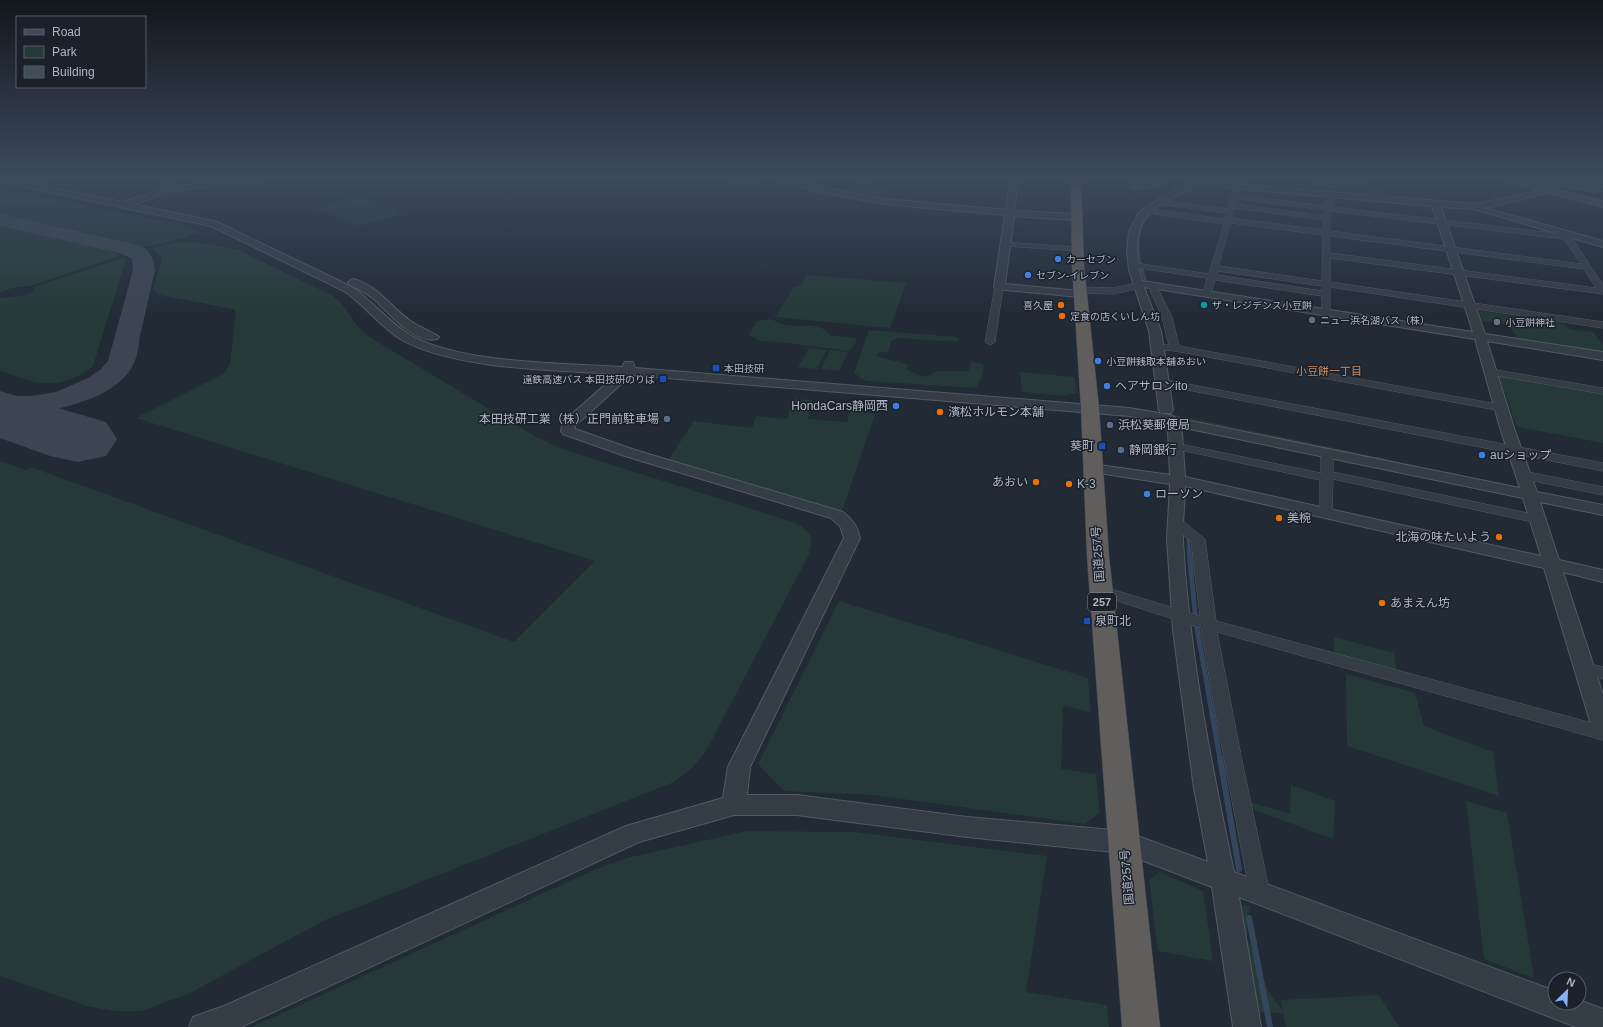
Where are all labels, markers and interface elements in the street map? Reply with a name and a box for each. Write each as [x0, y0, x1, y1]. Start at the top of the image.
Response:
legend [16, 16, 146, 88]
text: Road [52, 25, 81, 39]
text: Park [52, 45, 78, 59]
text: Building [52, 65, 95, 79]
marker: カーセブン [1053, 254, 1063, 264]
place label: カーセブン [1066, 254, 1116, 265]
marker: セブン-イレブン [1023, 270, 1033, 280]
place label: セブン-イレブン [1036, 270, 1109, 281]
place label: 喜久屋 [1023, 300, 1053, 311]
marker: 喜久屋 [1056, 300, 1066, 310]
marker: ザ・レジデンス小豆餅 [1199, 300, 1209, 310]
place label: ザ・レジデンス小豆餅 [1212, 300, 1312, 311]
marker: 定食の店くいしん坊 [1057, 311, 1067, 321]
place label: 定食の店くいしん坊 [1070, 311, 1160, 322]
marker: ニュー浜名湖バス（株） [1307, 315, 1317, 325]
place label: ニュー浜名湖バス（株） [1320, 315, 1430, 326]
marker: 小豆餅神社 [1492, 317, 1502, 327]
place label: 小豆餅神社 [1505, 317, 1555, 328]
marker: 小豆餅銭取本舗あおい [1093, 356, 1103, 366]
place label: 小豆餅銭取本舗あおい [1106, 356, 1206, 367]
marker: 本田技研 [711, 363, 721, 373]
place label: 本田技研 [724, 363, 764, 374]
district label: 小豆餅一丁目 [1296, 365, 1362, 377]
place label: 遠鉄高速バス 本田技研のりば [522, 374, 655, 385]
marker: 遠鉄高速バス 本田技研のりば [658, 374, 668, 384]
place label: ヘアサロンito [1115, 379, 1188, 393]
marker: ヘアサロンito [1102, 381, 1112, 391]
place label: HondaCars静岡西 [791, 399, 888, 413]
marker: HondaCars静岡西 [891, 401, 901, 411]
place label: 濱松ホルモン本舗 [948, 405, 1044, 419]
marker: 濱松ホルモン本舗 [935, 407, 945, 417]
place label: 本田技研工業（株）正門前駐車場 [479, 412, 659, 426]
marker: 本田技研工業（株）正門前駐車場 [662, 414, 672, 424]
place label: 浜松葵郵便局 [1118, 418, 1190, 432]
marker: 浜松葵郵便局 [1105, 420, 1115, 430]
place label: 葵町 [1070, 439, 1094, 453]
marker: 葵町 [1097, 441, 1107, 451]
place label: 静岡銀行 [1129, 443, 1177, 457]
marker: 静岡銀行 [1116, 445, 1126, 455]
place label: auショップ [1490, 448, 1551, 462]
marker: auショップ [1477, 450, 1487, 460]
place label: あおい [992, 475, 1028, 489]
marker: あおい [1031, 477, 1041, 487]
place label: K-3 [1077, 477, 1096, 491]
marker: K-3 [1064, 479, 1074, 489]
place label: ローソン [1155, 487, 1203, 501]
marker: ローソン [1142, 489, 1152, 499]
place label: 美椀 [1287, 511, 1311, 525]
marker: 美椀 [1274, 513, 1284, 523]
street label: 国道257号 [1089, 526, 1107, 582]
place label: 北海の味たいよう [1395, 530, 1491, 544]
marker: 北海の味たいよう [1494, 532, 1504, 542]
road number: 257 [1088, 593, 1116, 611]
place label: あまえん坊 [1390, 596, 1450, 610]
marker: あまえん坊 [1377, 598, 1387, 608]
place label: 泉町北 [1095, 614, 1131, 628]
marker: 泉町北 [1082, 616, 1092, 626]
street label: 国道257号 [1118, 848, 1136, 906]
north arrow [1547, 971, 1587, 1011]
text: N [1565, 975, 1577, 989]

